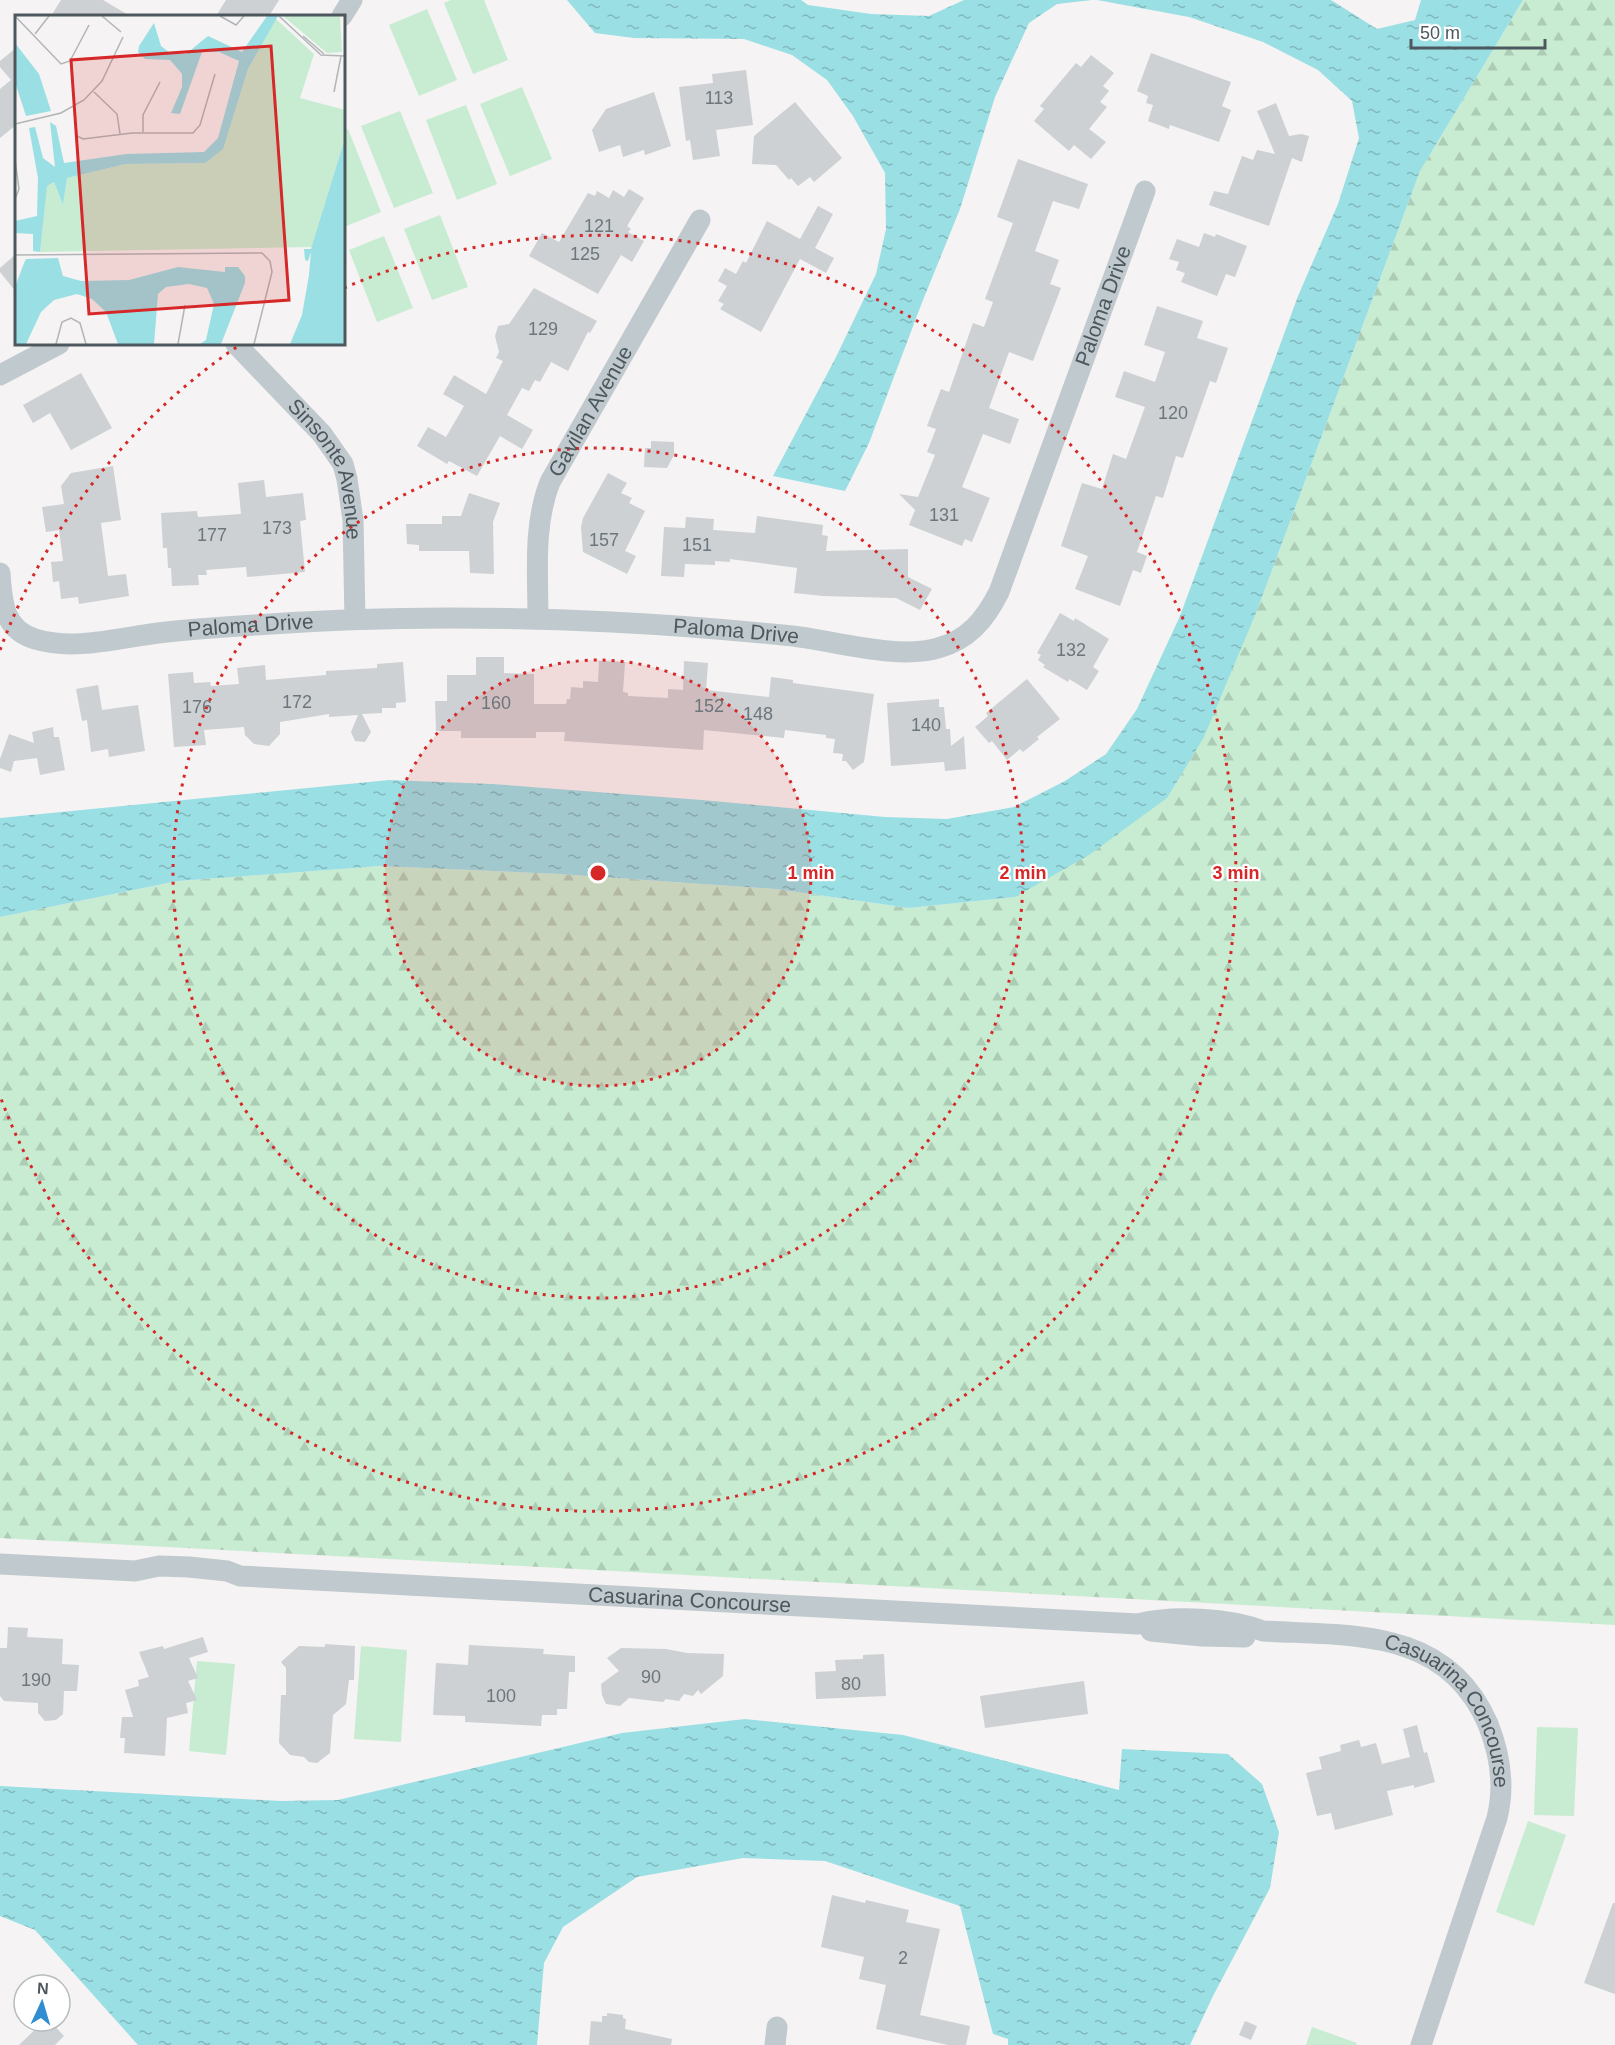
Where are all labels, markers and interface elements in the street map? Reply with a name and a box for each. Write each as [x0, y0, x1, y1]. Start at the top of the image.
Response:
scale bar [1411, 12, 1544, 50]
inset map [15, 15, 345, 345]
text: 50 m [1420, 23, 1460, 43]
house number: 113 [705, 88, 733, 108]
house number: 121 [584, 216, 614, 236]
street label: Paloma Drive [1070, 242, 1135, 369]
house number: 125 [570, 244, 600, 264]
house number: 129 [528, 319, 558, 339]
street label: Gavilan Avenue [544, 342, 637, 480]
street label: Sinsonte Avenue [284, 394, 365, 540]
house number: 120 [1158, 403, 1188, 423]
house number: 131 [929, 505, 959, 525]
house number: 173 [262, 518, 292, 538]
house number: 177 [197, 525, 227, 545]
house number: 157 [589, 530, 619, 550]
house number: 151 [682, 535, 712, 555]
street label: Paloma Drive [187, 609, 314, 641]
street label: Paloma Drive [672, 614, 800, 648]
house number: 132 [1056, 640, 1086, 660]
house number: 172 [282, 692, 312, 712]
house number: 160 [481, 693, 511, 713]
house number: 152 [694, 696, 724, 716]
house number: 176 [182, 697, 212, 717]
house number: 148 [743, 704, 773, 724]
house number: 140 [911, 715, 941, 735]
centre of rings [588, 863, 608, 883]
text: 1 min [787, 863, 835, 883]
text: 2 min [999, 863, 1047, 883]
text: 3 min [1212, 863, 1260, 883]
street label: Casuarina Concourse [587, 1583, 792, 1616]
street label: Casuarina Concourse [1382, 1629, 1513, 1788]
house number: 90 [641, 1667, 661, 1687]
house number: 190 [21, 1670, 51, 1690]
house number: 80 [841, 1674, 861, 1694]
house number: 100 [486, 1686, 516, 1706]
house number: 2 [898, 1948, 908, 1968]
north arrow [12, 1973, 72, 2033]
text: N [37, 1980, 49, 1997]

